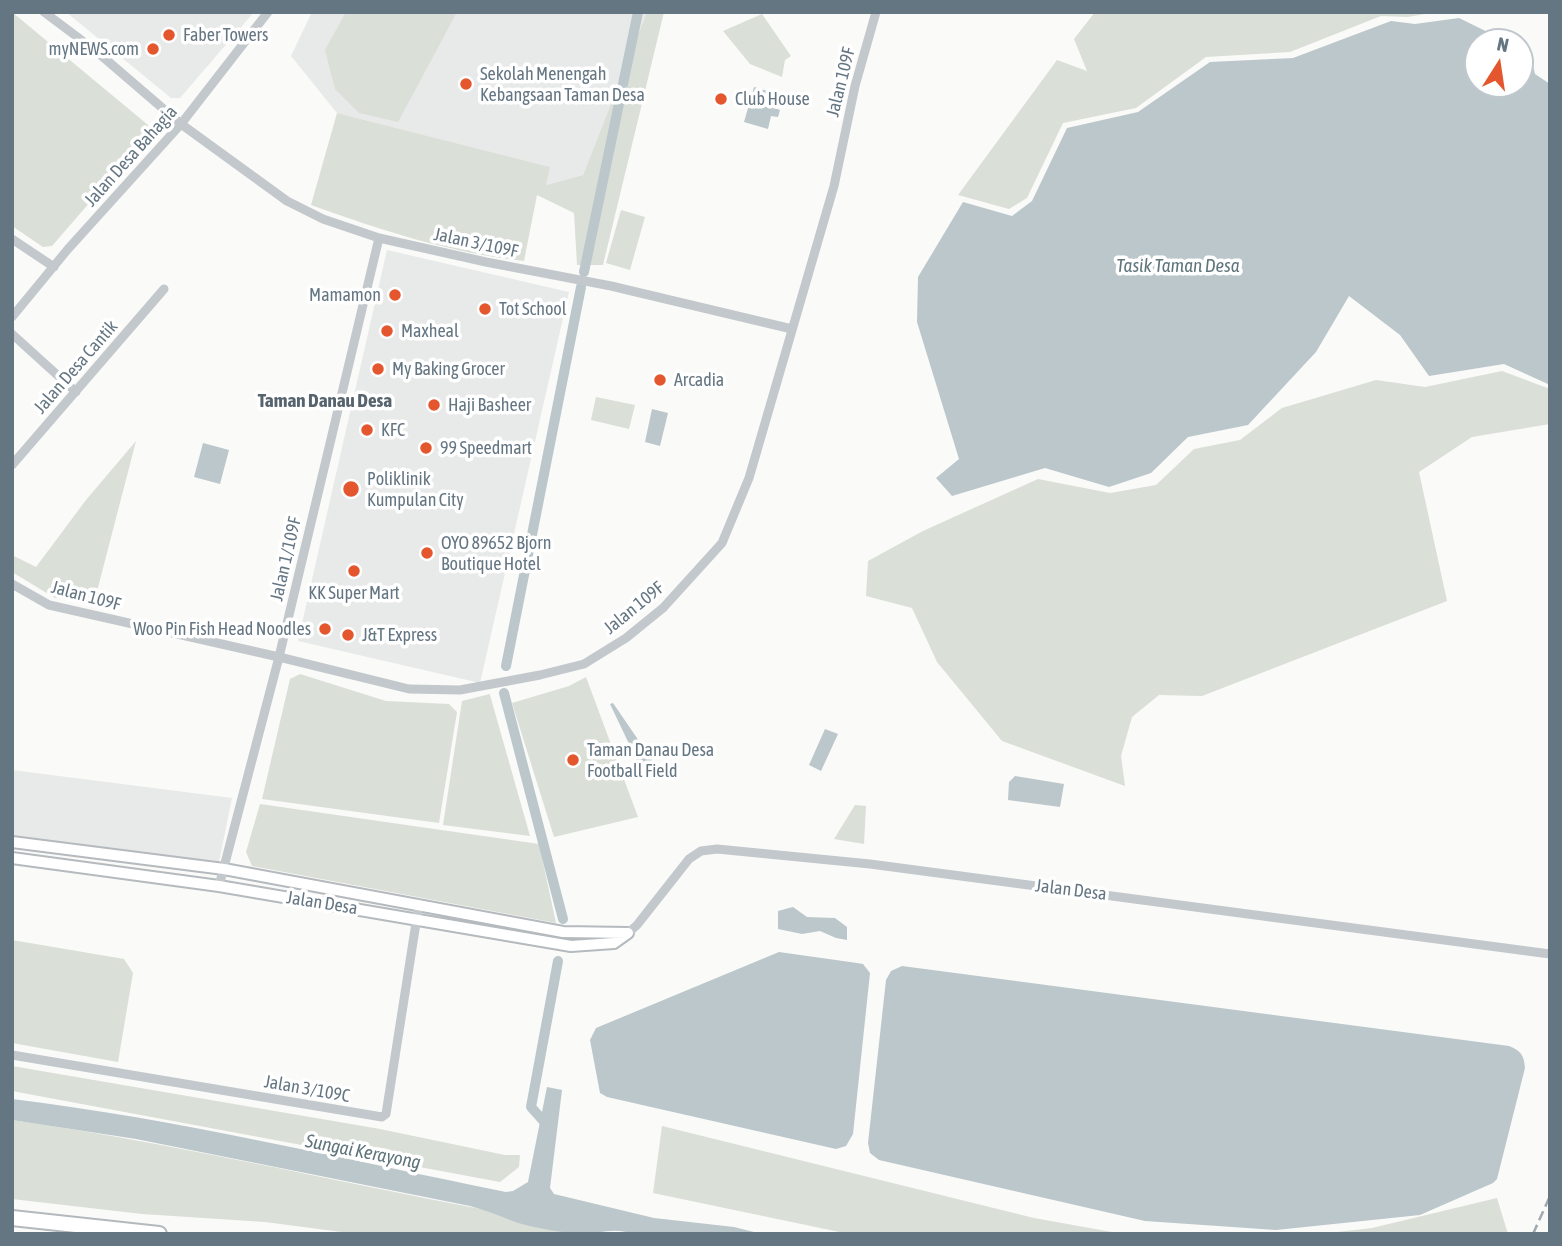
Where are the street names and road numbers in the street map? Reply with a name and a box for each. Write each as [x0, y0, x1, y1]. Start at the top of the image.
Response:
street label: Jalan 109F [822, 45, 860, 119]
street label: Jalan Desa Bahagia [80, 101, 182, 211]
street label: Jalan 3/109F [432, 224, 520, 262]
street label: Jalan Desa Cantik [30, 316, 122, 418]
street label: Jalan 1/109F [266, 515, 306, 603]
street label: Jalan 109F [49, 576, 123, 616]
street label: Jalan 109F [600, 577, 668, 639]
street label: Jalan Desa [1034, 875, 1108, 905]
street label: Jalan Desa [285, 887, 359, 919]
street label: Jalan 3/109C [263, 1071, 351, 1107]

